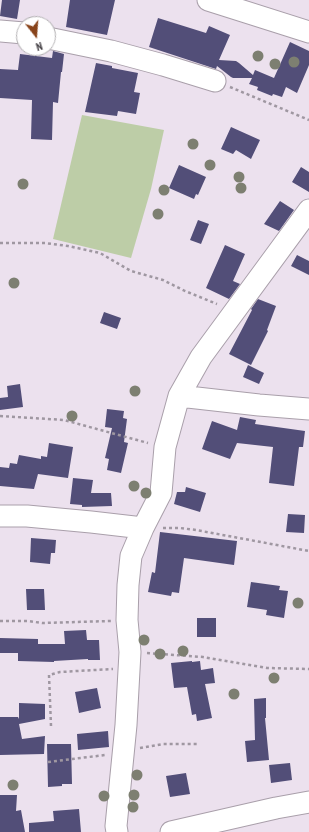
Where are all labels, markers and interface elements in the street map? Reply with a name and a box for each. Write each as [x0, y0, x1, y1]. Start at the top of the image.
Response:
north arrow [16, 16, 56, 56]
text: N [34, 39, 44, 54]

